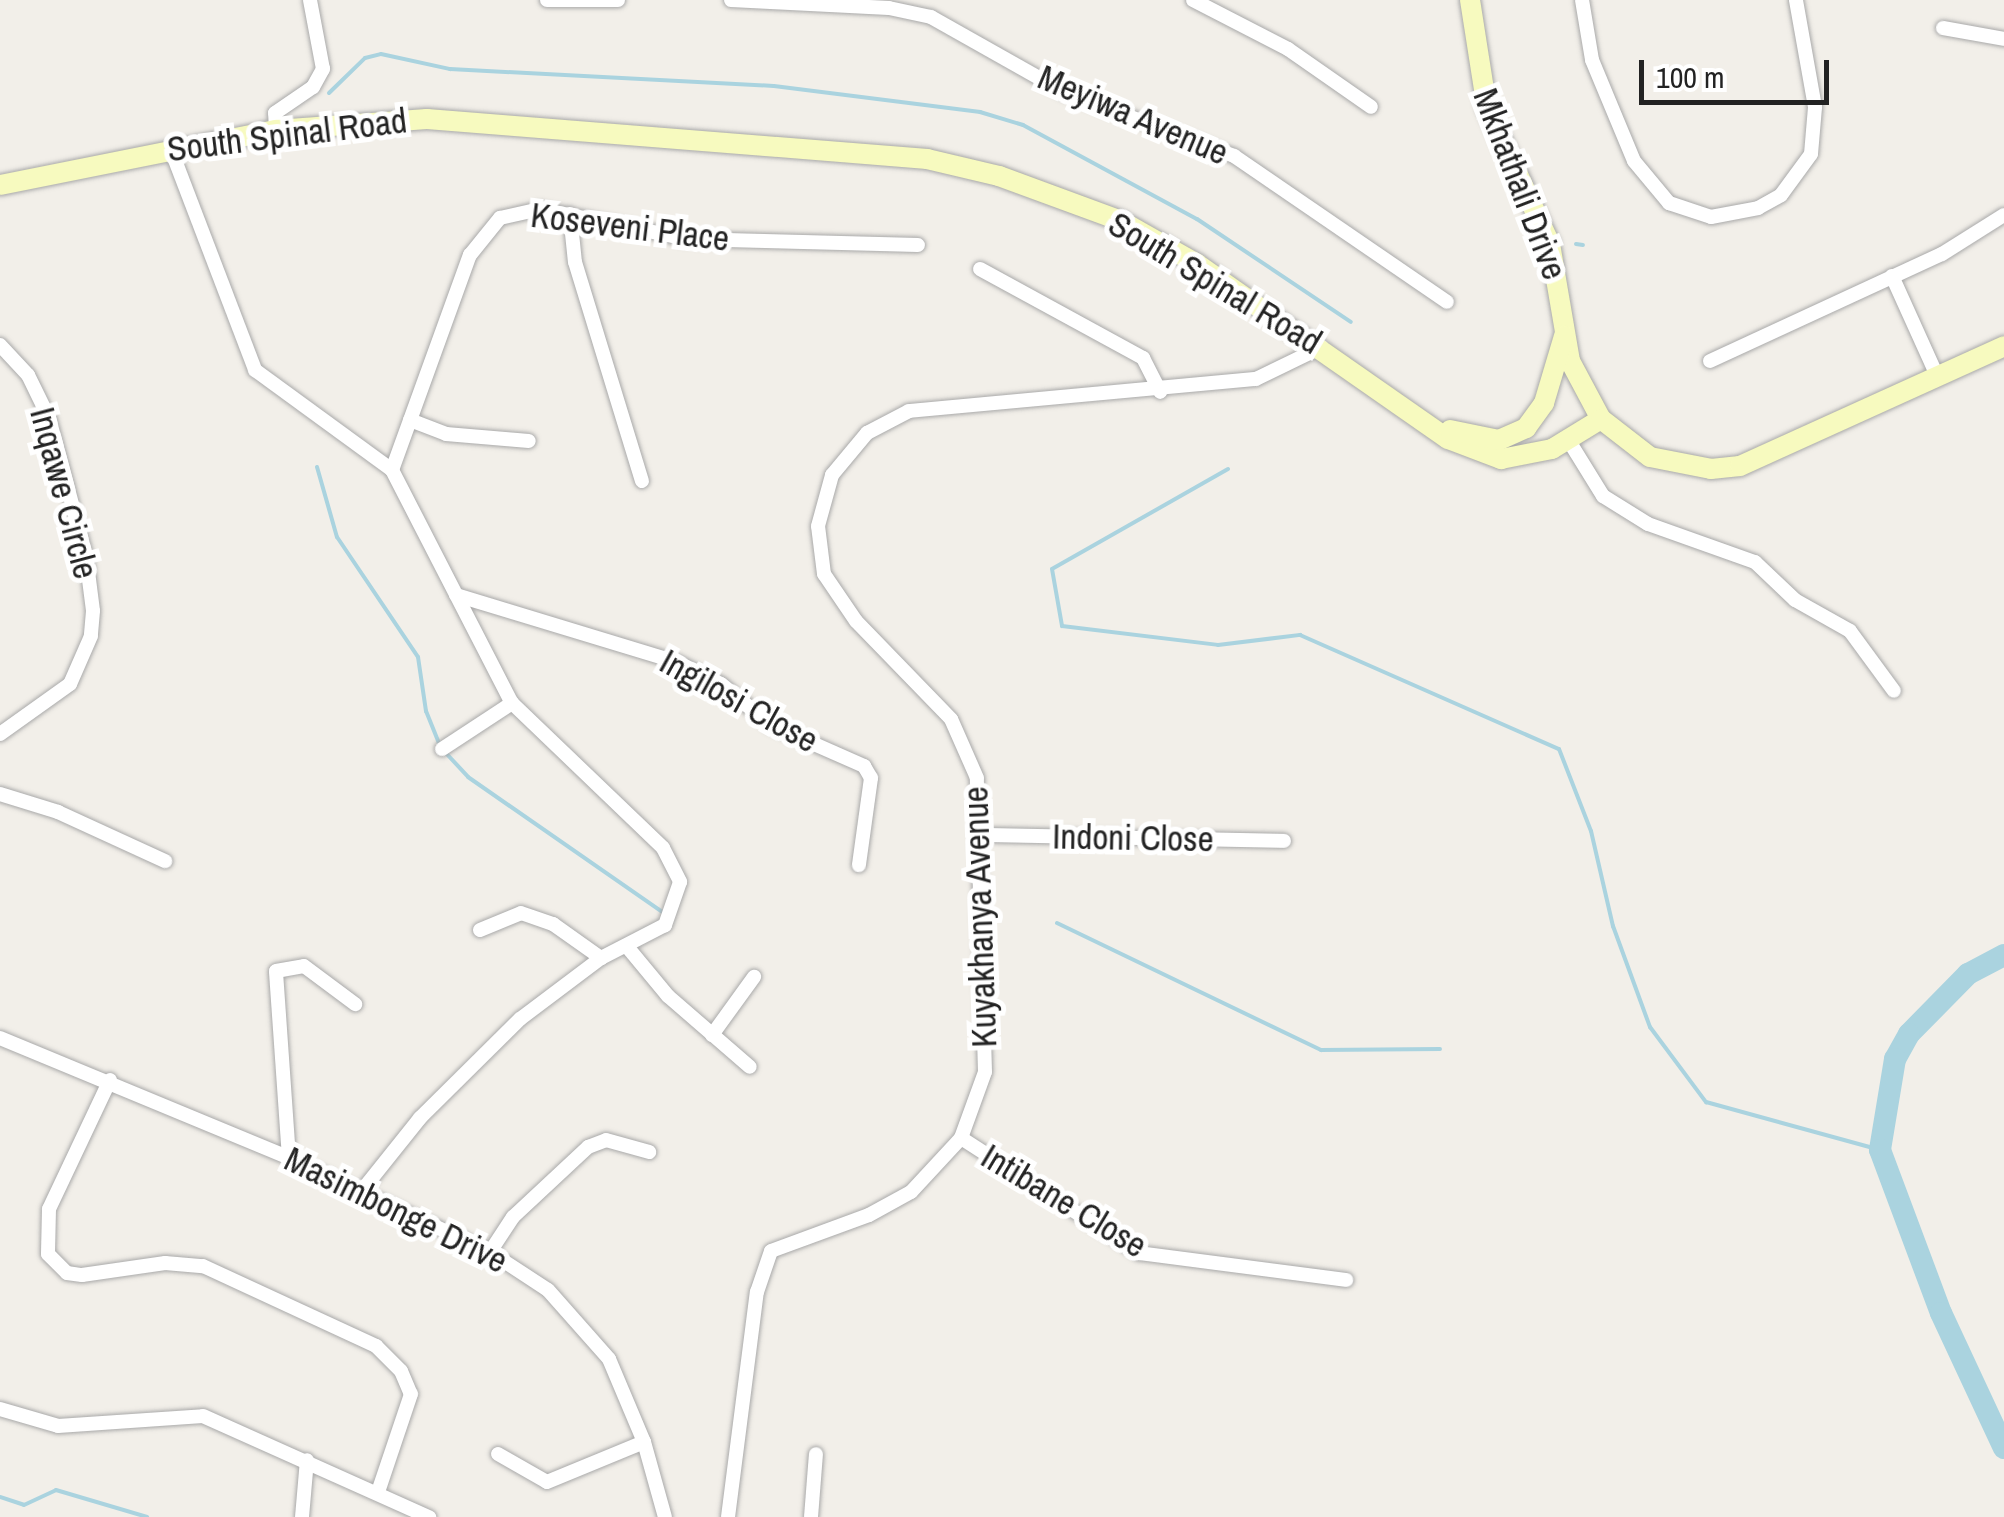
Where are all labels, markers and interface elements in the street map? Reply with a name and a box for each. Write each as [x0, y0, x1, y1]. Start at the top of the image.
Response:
scale bar [1644, 40, 1834, 102]
street label: Meyiwa Avenue [1031, 56, 1235, 174]
text: 100 m [1656, 57, 1724, 97]
street label: Mkhathali Drive [1464, 83, 1576, 285]
street label: South Spinal Road [165, 99, 409, 171]
street label: Koseveni Place [528, 194, 732, 260]
street label: South Spinal Road [1101, 203, 1329, 363]
street label: Inqawe Circle [21, 403, 107, 583]
street label: Ingilosi Close [653, 640, 825, 762]
street label: Kuyakhanya Avenue [954, 785, 1006, 1049]
street label: Indoni Close [1052, 816, 1214, 860]
street label: Intibane Close [974, 1135, 1154, 1267]
street label: Masimbonge Drive [278, 1138, 514, 1282]

